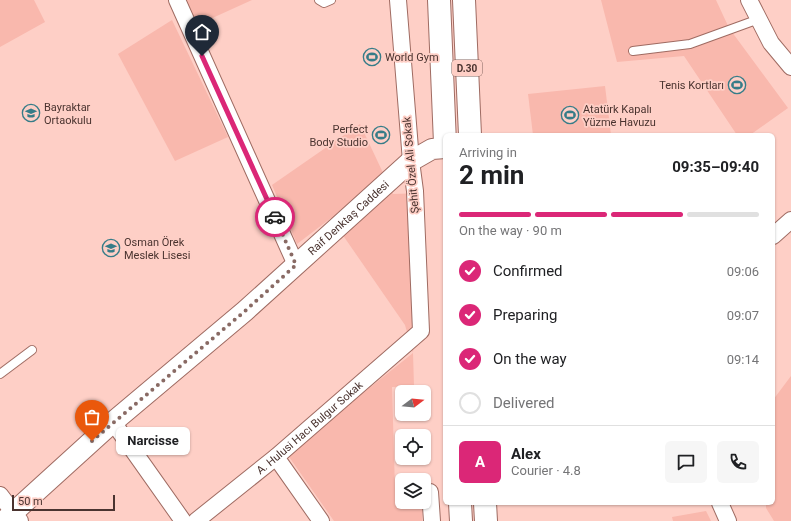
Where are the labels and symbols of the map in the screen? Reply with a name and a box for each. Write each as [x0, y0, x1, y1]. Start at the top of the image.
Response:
pin [185, 15, 219, 56]
sports icon: World Gym [362, 47, 382, 67]
place label: World Gym [385, 51, 439, 64]
road number: D.30 [452, 60, 482, 76]
sports icon: Tenis Kortları [727, 75, 747, 95]
place label: Tenis Kortları [659, 79, 724, 92]
place label: Bayraktar Ortaokulu [44, 101, 92, 127]
school or university icon: Bayraktar Ortaokulu [21, 103, 41, 123]
place label: Atatürk Kapalı Yüzme Havuzu [583, 103, 656, 129]
sports icon: Atatürk Kapalı Yüzme Havuzu [560, 105, 580, 125]
street label: Şehit Özel Ali Sokak [400, 116, 422, 214]
place label: Perfect Body Studio [309, 123, 368, 149]
sports icon: Perfect Body Studio [371, 125, 391, 145]
street label: Raif Denktaş Caddesi [305, 178, 391, 257]
courier [255, 197, 295, 237]
place label: Osman Örek Meslek Lisesi [124, 236, 190, 262]
school or university icon: Osman Örek Meslek Lisesi [101, 238, 121, 258]
street label: A. Hulusi Hacı Bulgur Sokak [254, 378, 366, 477]
north arrow [395, 385, 431, 421]
pin [75, 400, 109, 441]
callout: Narcisse [116, 427, 190, 455]
scale bar [12, 493, 115, 512]

